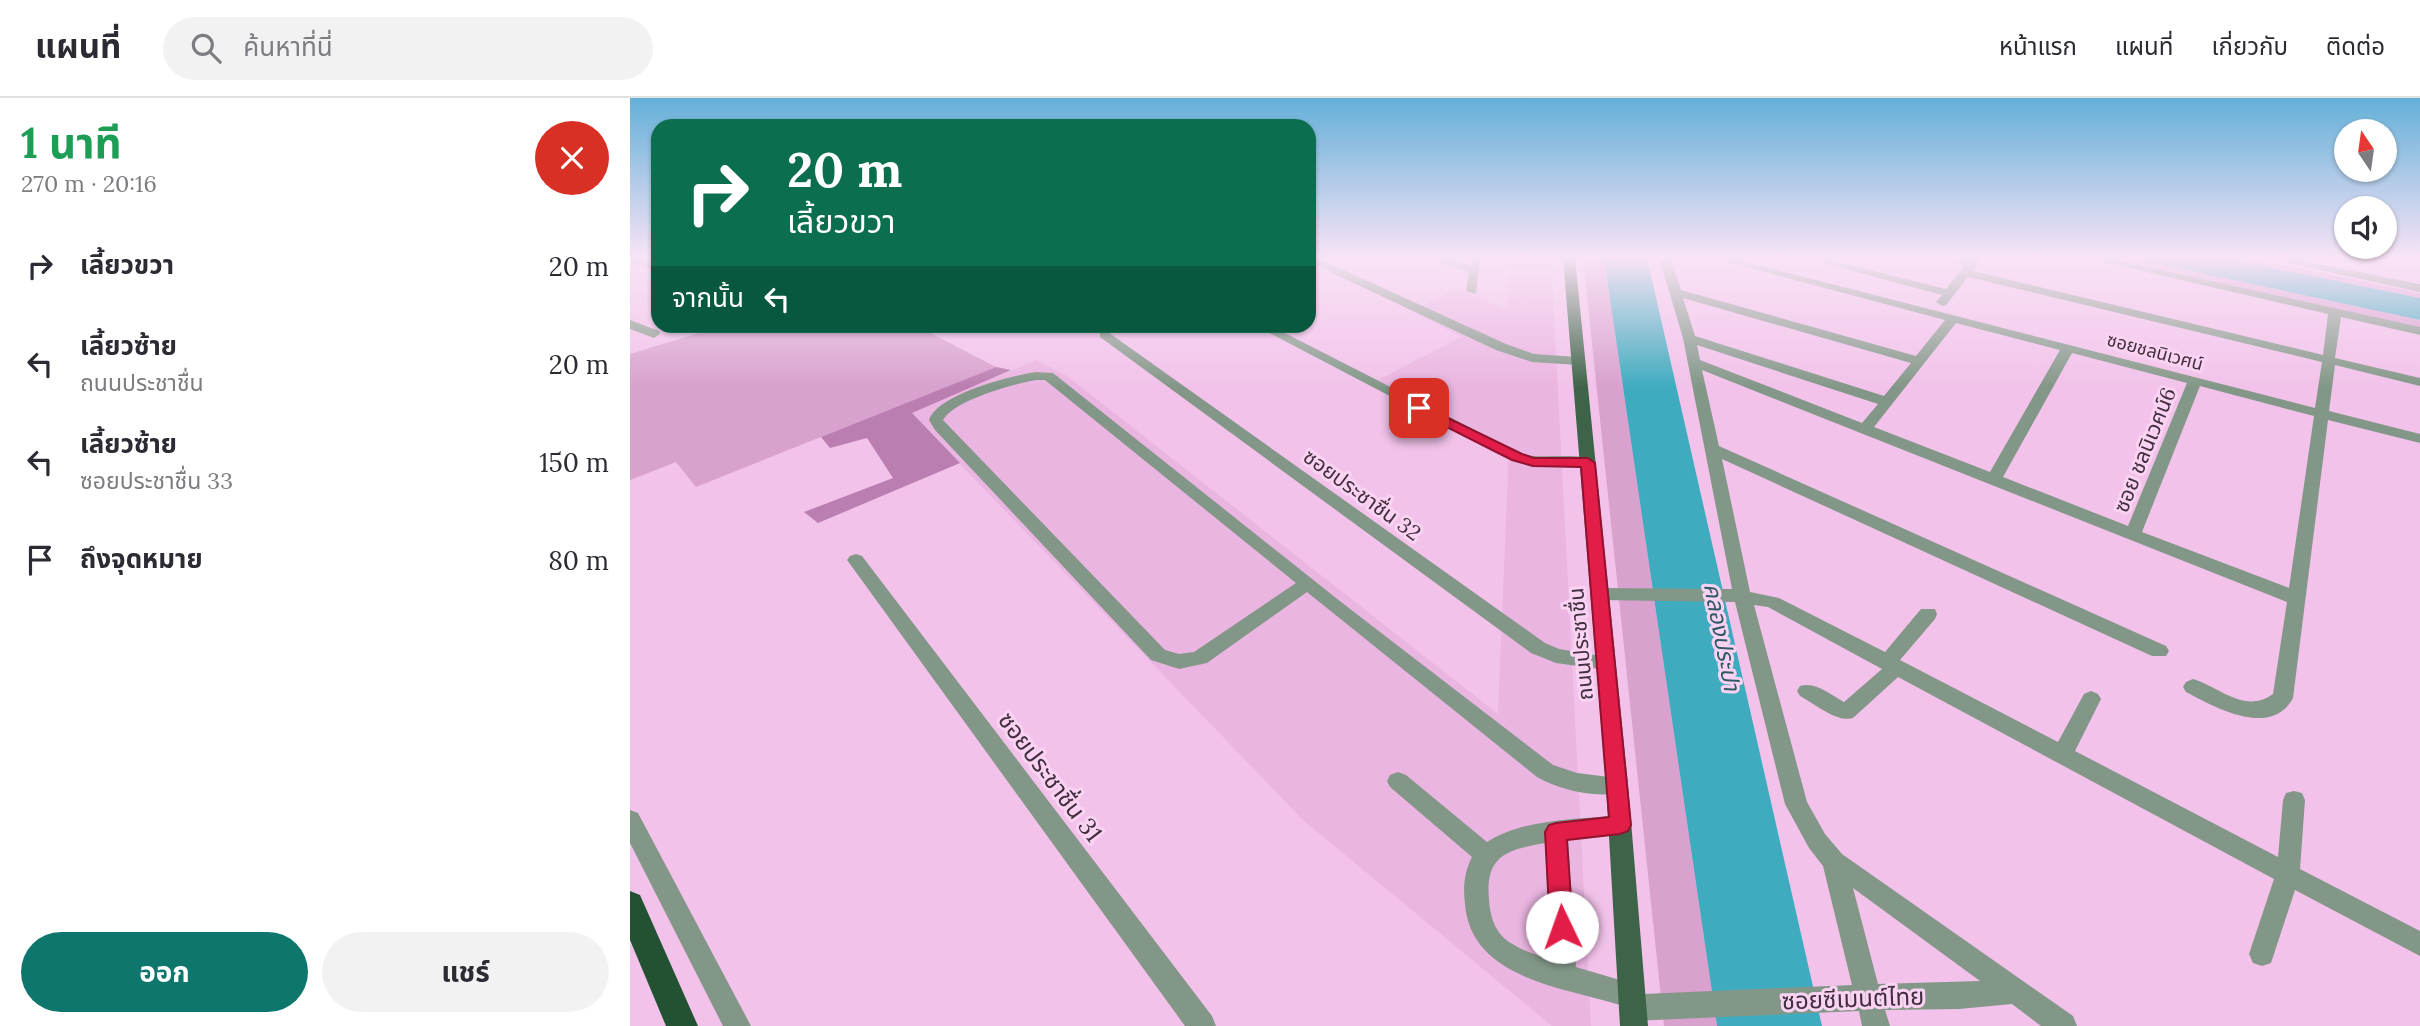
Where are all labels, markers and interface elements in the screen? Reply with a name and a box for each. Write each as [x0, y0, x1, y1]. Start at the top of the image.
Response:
search box [163, 17, 653, 80]
text: แผนที่ [35, 25, 121, 67]
icon: search [187, 29, 225, 67]
text: ค้นหาที่นี่ [243, 30, 333, 63]
text: หน้าแรก [1999, 31, 2077, 62]
text: แผนที่ [2115, 31, 2173, 62]
text: เกี่ยวกับ [2211, 31, 2288, 62]
text: ติดต่อ [2326, 31, 2385, 62]
text: 1 นาที [21, 116, 122, 170]
north arrow [2334, 119, 2398, 182]
map controls [2334, 119, 2397, 259]
button: close [535, 121, 609, 195]
text: 20 m [787, 138, 902, 200]
icon: right [672, 147, 763, 238]
text: 270 m · 20:16 [21, 169, 157, 198]
button: sound [2334, 196, 2397, 259]
text: เลี้ยวขวา [787, 201, 895, 242]
icon: right [21, 247, 59, 285]
text: เลี้ยวขวา [80, 248, 174, 281]
text: 20 m [549, 250, 609, 283]
icon: left [758, 280, 796, 318]
text: จากนั้น [672, 281, 744, 314]
street label: ซอยชลนิเวศน์ [2105, 328, 2206, 375]
text: เลี้ยวซ้าย [80, 329, 177, 362]
icon: left [21, 345, 59, 383]
text: 20 m [549, 348, 609, 381]
text: ถนนประชาชื่น [80, 368, 204, 397]
pin [1389, 378, 1449, 438]
street label: ซอย ชลนิเวศน์6 [2107, 383, 2182, 516]
icon: arrive [1400, 389, 1438, 427]
text: เลี้ยวซ้าย [80, 427, 177, 460]
street label: ซอยประชาชื่น 32 [1298, 442, 1427, 546]
icon: left [21, 443, 59, 481]
text: 150 m [539, 446, 609, 479]
text: ซอยประชาชื่น 33 [80, 466, 233, 495]
icon: arrive [21, 541, 59, 579]
text: ถึงจุดหมาย [80, 542, 203, 575]
text: 80 m [548, 544, 609, 577]
water label: คลองประปา [1698, 581, 1747, 695]
street label: ถนนประชาชื่น [1561, 587, 1599, 702]
street label: ซอยประชาชื่น 31 [991, 705, 1110, 848]
position arrow [1525, 890, 1599, 964]
button: ออก [21, 932, 308, 1012]
button: แชร์ [322, 932, 609, 1012]
street label: ซอยซีเมนต์ไทย [1781, 981, 1925, 1016]

